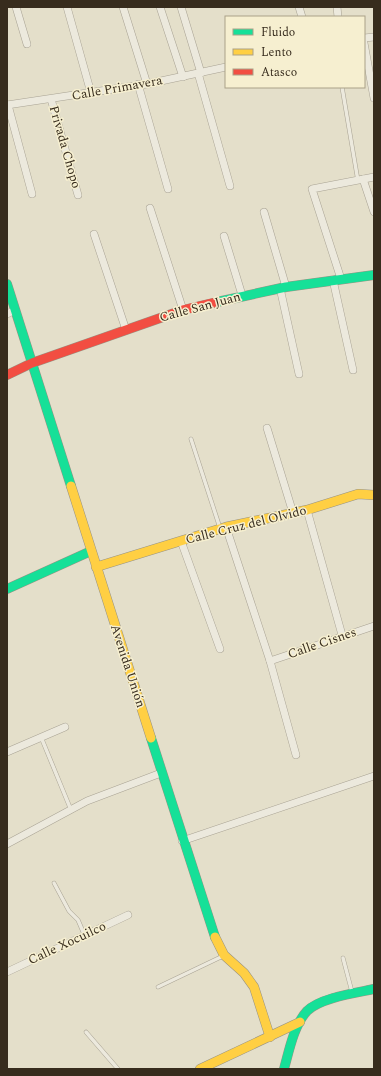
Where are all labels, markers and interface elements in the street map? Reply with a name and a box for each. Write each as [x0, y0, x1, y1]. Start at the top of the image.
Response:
legend [225, 16, 365, 88]
text: Fluido [261, 23, 295, 42]
text: Lento [261, 43, 292, 62]
text: Atasco [261, 63, 297, 82]
street label: Calle Primavera [70, 70, 165, 106]
street label: Privada Chopo [44, 103, 86, 191]
street label: Calle San Juan [157, 286, 243, 327]
street label: Calle Cruz del Olvido [183, 500, 309, 550]
street label: Avenida Unión [105, 622, 151, 711]
street label: Calle Cisnes [285, 622, 359, 664]
street label: Calle Xocuilco [25, 916, 109, 970]

